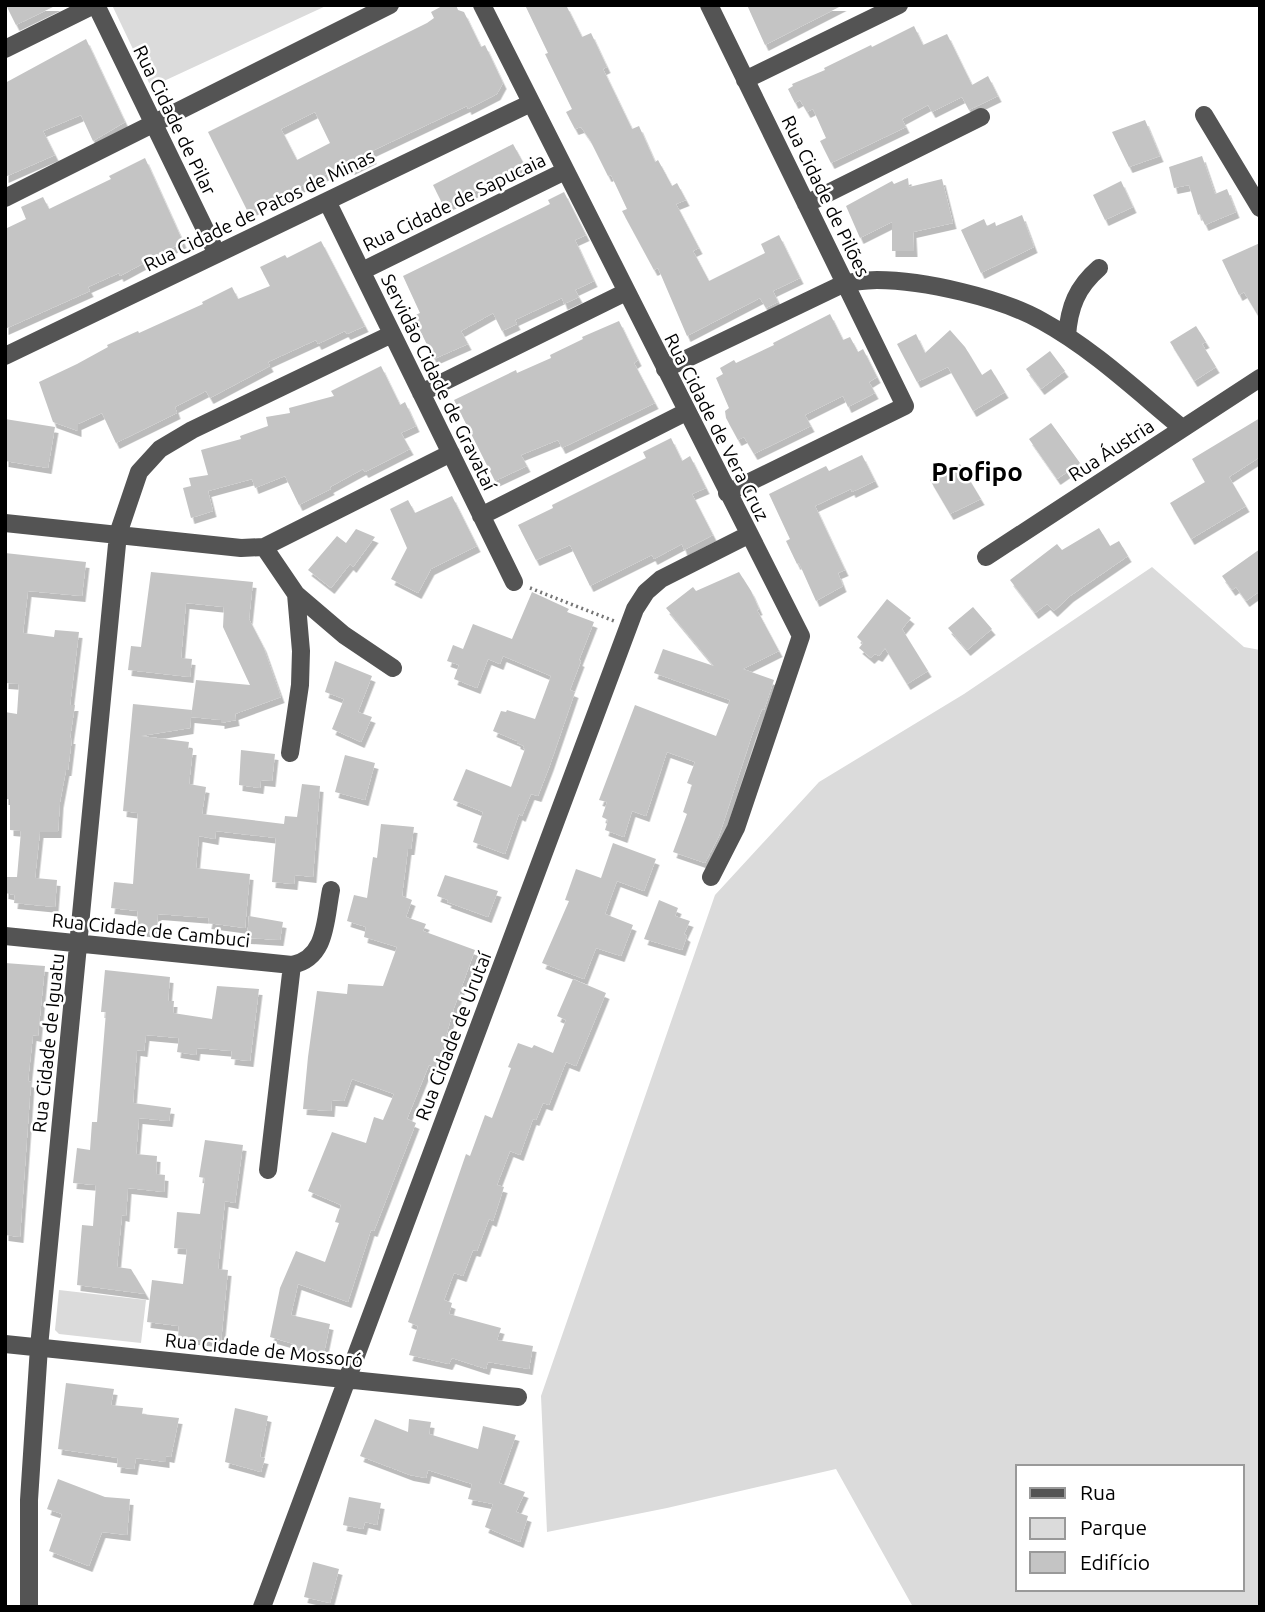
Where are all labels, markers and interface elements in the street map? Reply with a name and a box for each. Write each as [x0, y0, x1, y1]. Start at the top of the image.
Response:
street label: Rua Cidade de Pilar [129, 42, 221, 198]
street label: Rua Cidade de Pilões [777, 112, 875, 280]
street label: Rua Cidade de Patos de Minas [140, 144, 378, 276]
street label: Rua Cidade de Sapucaia [359, 148, 549, 256]
street label: Servidão Cidade de Gravataí [377, 270, 501, 494]
street label: Rua Cidade de Vera Cruz [660, 330, 774, 525]
street label: Rua Áustria [1064, 414, 1158, 486]
district label: Profipo [931, 457, 1023, 486]
street label: Rua Cidade de Cambuci [51, 909, 251, 951]
street label: Rua Cidade de Urutaí [411, 948, 495, 1123]
street label: Rua Cidade de Iguatu [28, 952, 68, 1134]
street label: Rua Cidade de Mossoró [164, 1329, 364, 1371]
legend [1016, 1465, 1244, 1591]
text: Rua [1080, 1480, 1116, 1504]
text: Parque [1080, 1515, 1147, 1539]
text: Edifício [1080, 1550, 1150, 1574]

